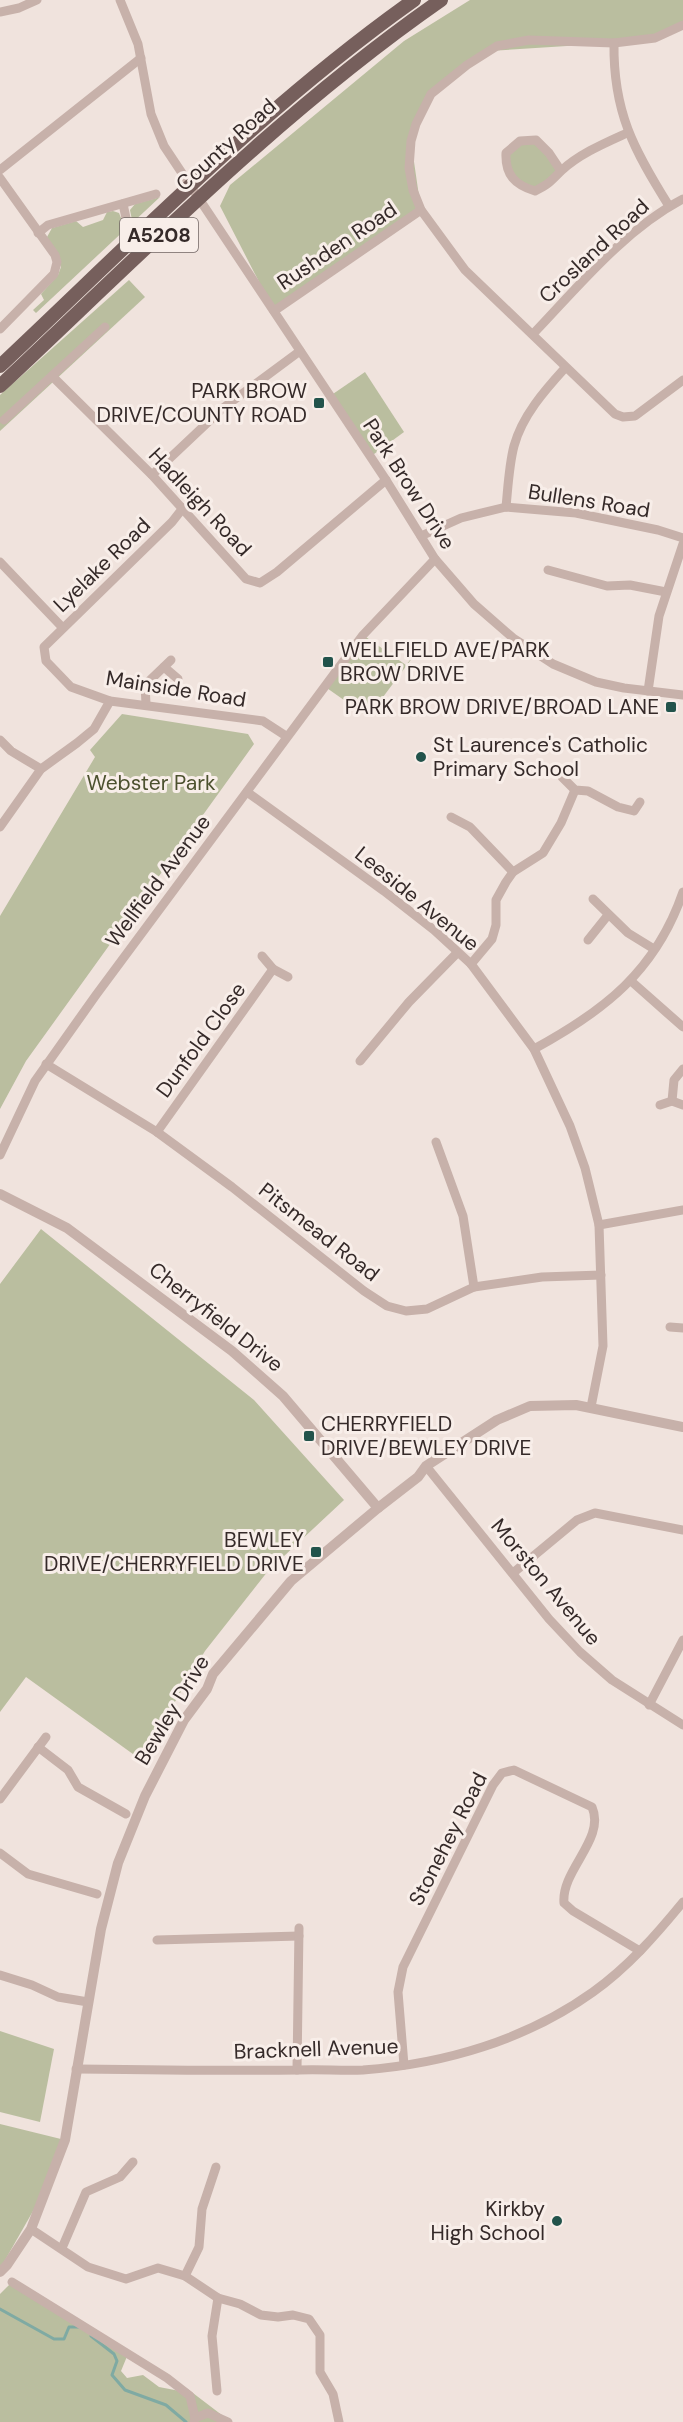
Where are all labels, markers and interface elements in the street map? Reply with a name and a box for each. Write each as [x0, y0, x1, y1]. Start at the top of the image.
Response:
street label: County Road [170, 92, 282, 198]
street label: Crosland Road [533, 193, 655, 309]
street label: Rushden Road [272, 196, 402, 296]
road number: A5208 [120, 218, 198, 252]
place label: PARK BROW DRIVE/COUNTY ROAD [96, 377, 307, 429]
marker: PARK BROW DRIVE/COUNTY ROAD [312, 396, 326, 410]
street label: Park Brow Drive [356, 413, 462, 555]
street label: Hadleigh Road [142, 442, 258, 562]
street label: Bullens Road [526, 478, 652, 524]
street label: Lyelake Road [47, 512, 157, 618]
place label: WELLFIELD AVE/PARK BROW DRIVE [340, 636, 550, 688]
marker: WELLFIELD AVE/PARK BROW DRIVE [321, 655, 335, 669]
street label: Mainside Road [104, 664, 248, 714]
place label: PARK BROW DRIVE/BROAD LANE [345, 693, 659, 721]
marker: PARK BROW DRIVE/BROAD LANE [664, 700, 678, 714]
place label: St Laurence's Catholic Primary School [433, 731, 648, 783]
marker: St Laurence's Catholic Primary School [414, 750, 428, 764]
park label: Webster Park [86, 769, 216, 797]
street label: Wellfield Avenue [99, 809, 217, 953]
street label: Leeside Avenue [349, 840, 485, 958]
street label: Dunfold Close [150, 977, 252, 1103]
street label: Pitsmead Road [253, 1176, 385, 1288]
street label: Cherryfield Drive [143, 1256, 289, 1378]
place label: CHERRYFIELD DRIVE/BEWLEY DRIVE [321, 1410, 531, 1462]
marker: CHERRYFIELD DRIVE/BEWLEY DRIVE [302, 1429, 316, 1443]
street label: Morston Avenue [485, 1513, 607, 1651]
place label: BEWLEY DRIVE/CHERRYFIELD DRIVE [44, 1526, 304, 1578]
marker: BEWLEY DRIVE/CHERRYFIELD DRIVE [309, 1545, 323, 1559]
street label: Bewley Drive [128, 1650, 216, 1770]
street label: Stonehey Road [402, 1767, 494, 1911]
street label: Bracknell Avenue [233, 2032, 399, 2066]
place label: Kirkby High School [430, 2195, 545, 2247]
marker: Kirkby High School [550, 2214, 564, 2228]

